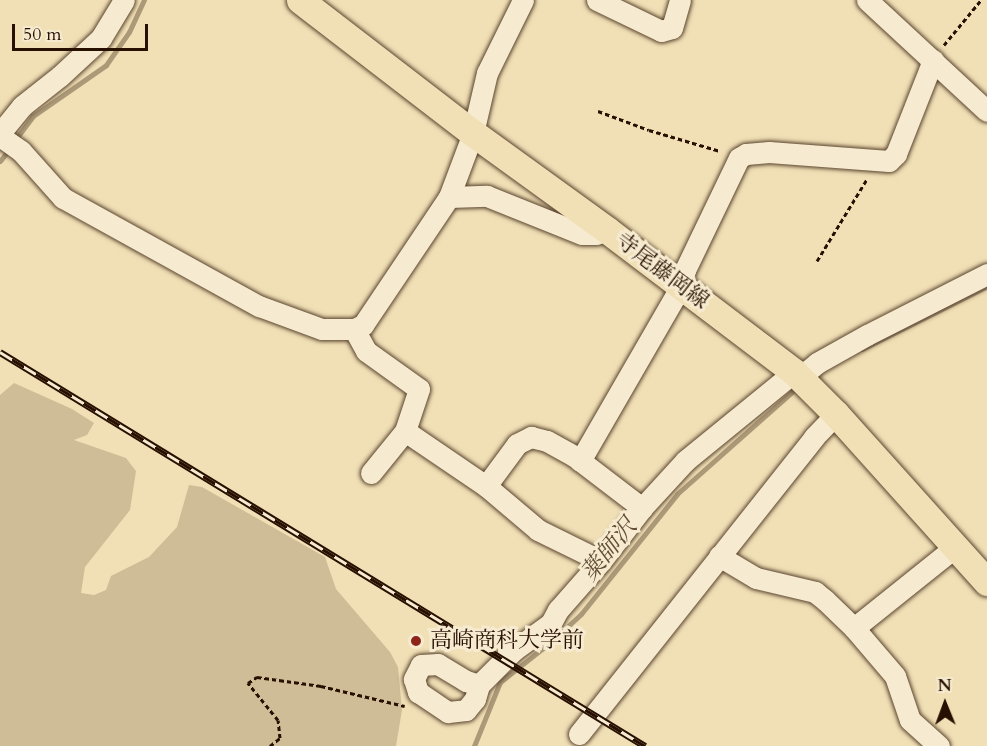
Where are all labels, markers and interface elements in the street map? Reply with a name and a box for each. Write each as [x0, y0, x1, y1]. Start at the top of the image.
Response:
scale bar [15, 12, 152, 50]
text: 50 m [23, 22, 62, 47]
street label: 寺尾藤岡線 [610, 227, 714, 315]
water label: 薬師沢 [575, 513, 643, 587]
place label: 高崎商科大学前 [430, 628, 584, 654]
marker: 高崎商科大学前 [407, 632, 425, 650]
north arrow [915, 674, 975, 734]
text: N [938, 675, 952, 697]

